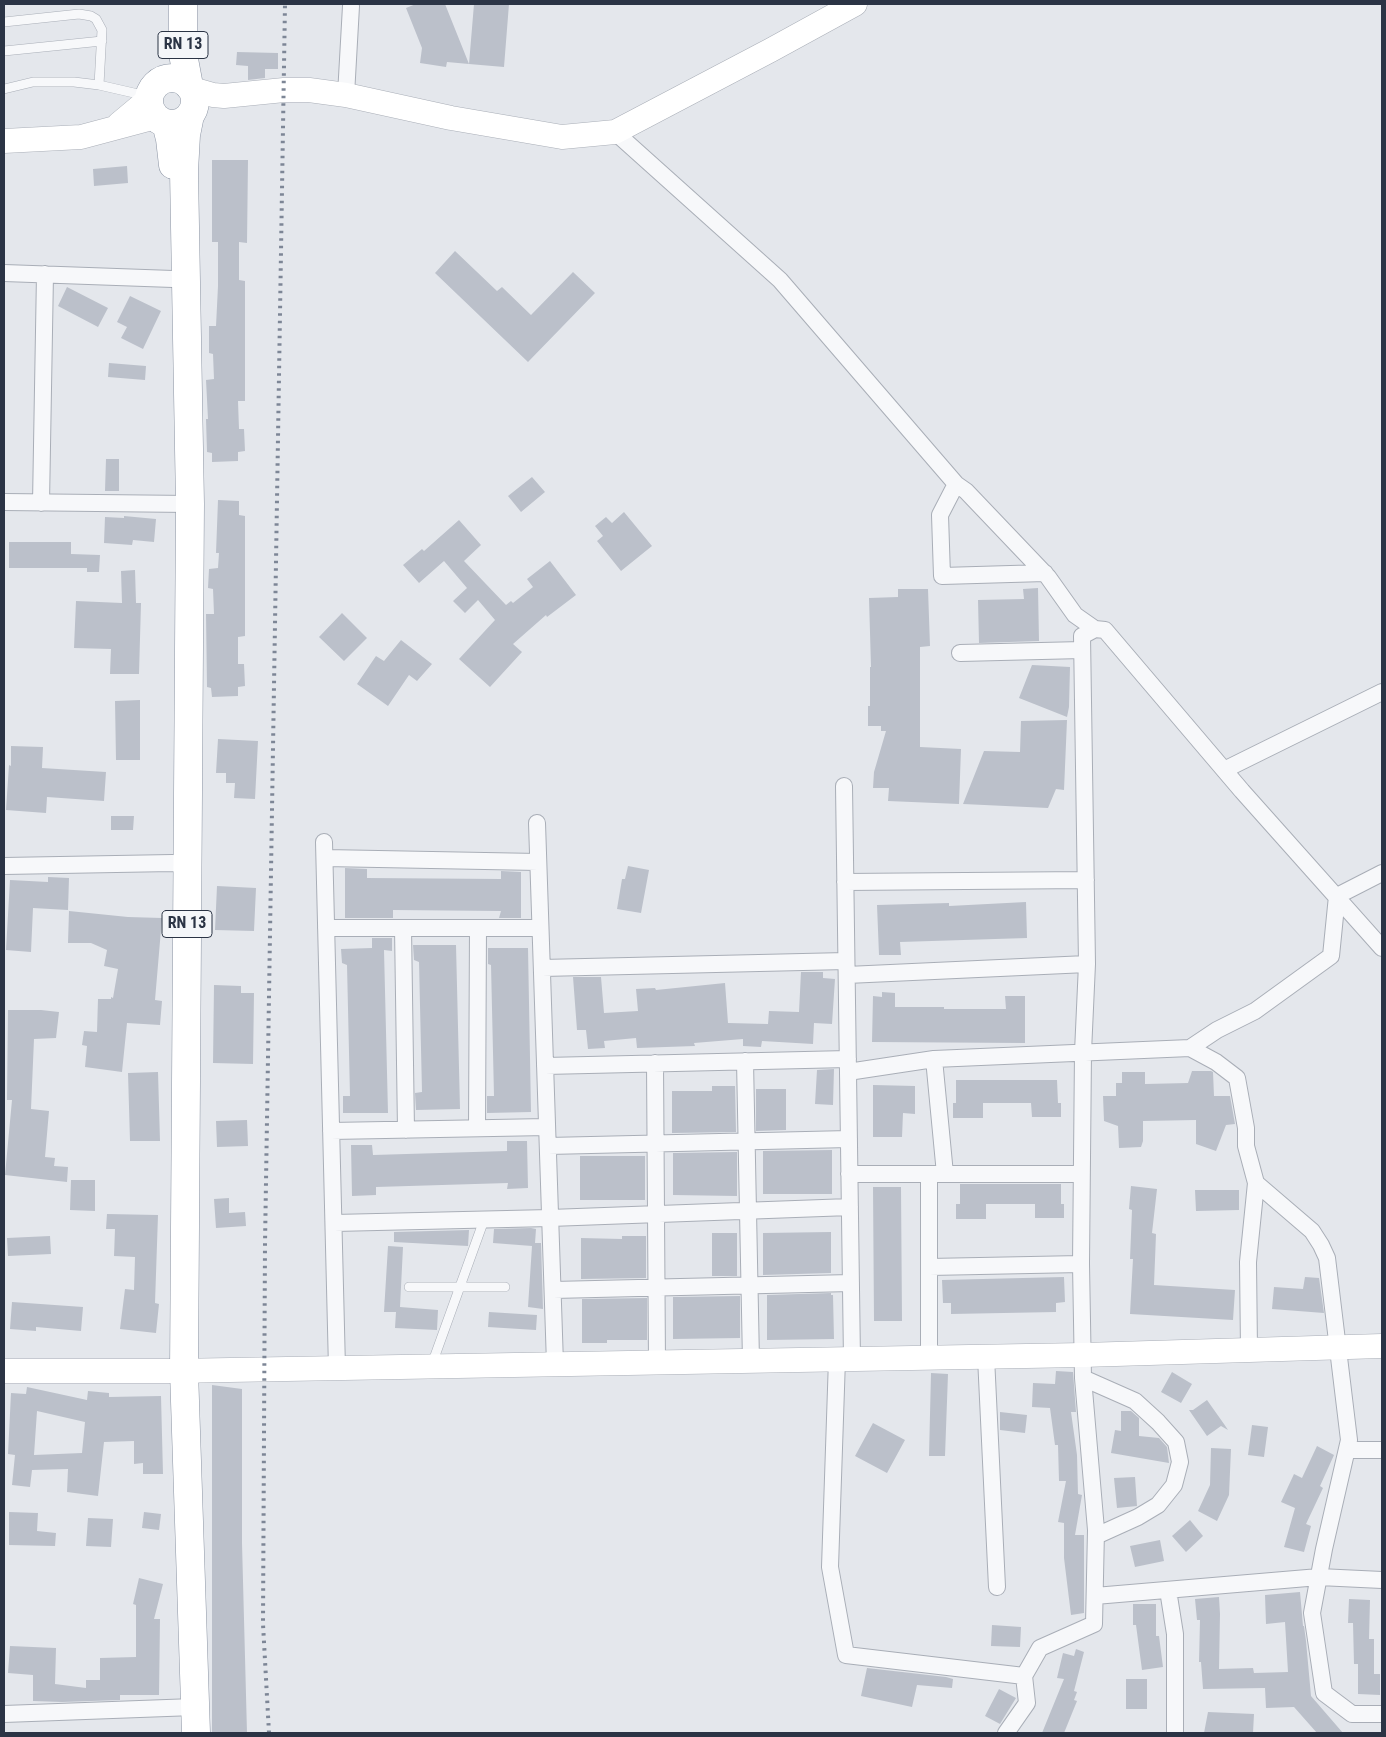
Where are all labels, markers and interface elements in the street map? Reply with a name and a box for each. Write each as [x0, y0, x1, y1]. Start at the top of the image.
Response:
road number: RN 13 [158, 32, 208, 58]
road number: RN 13 [162, 911, 212, 938]

